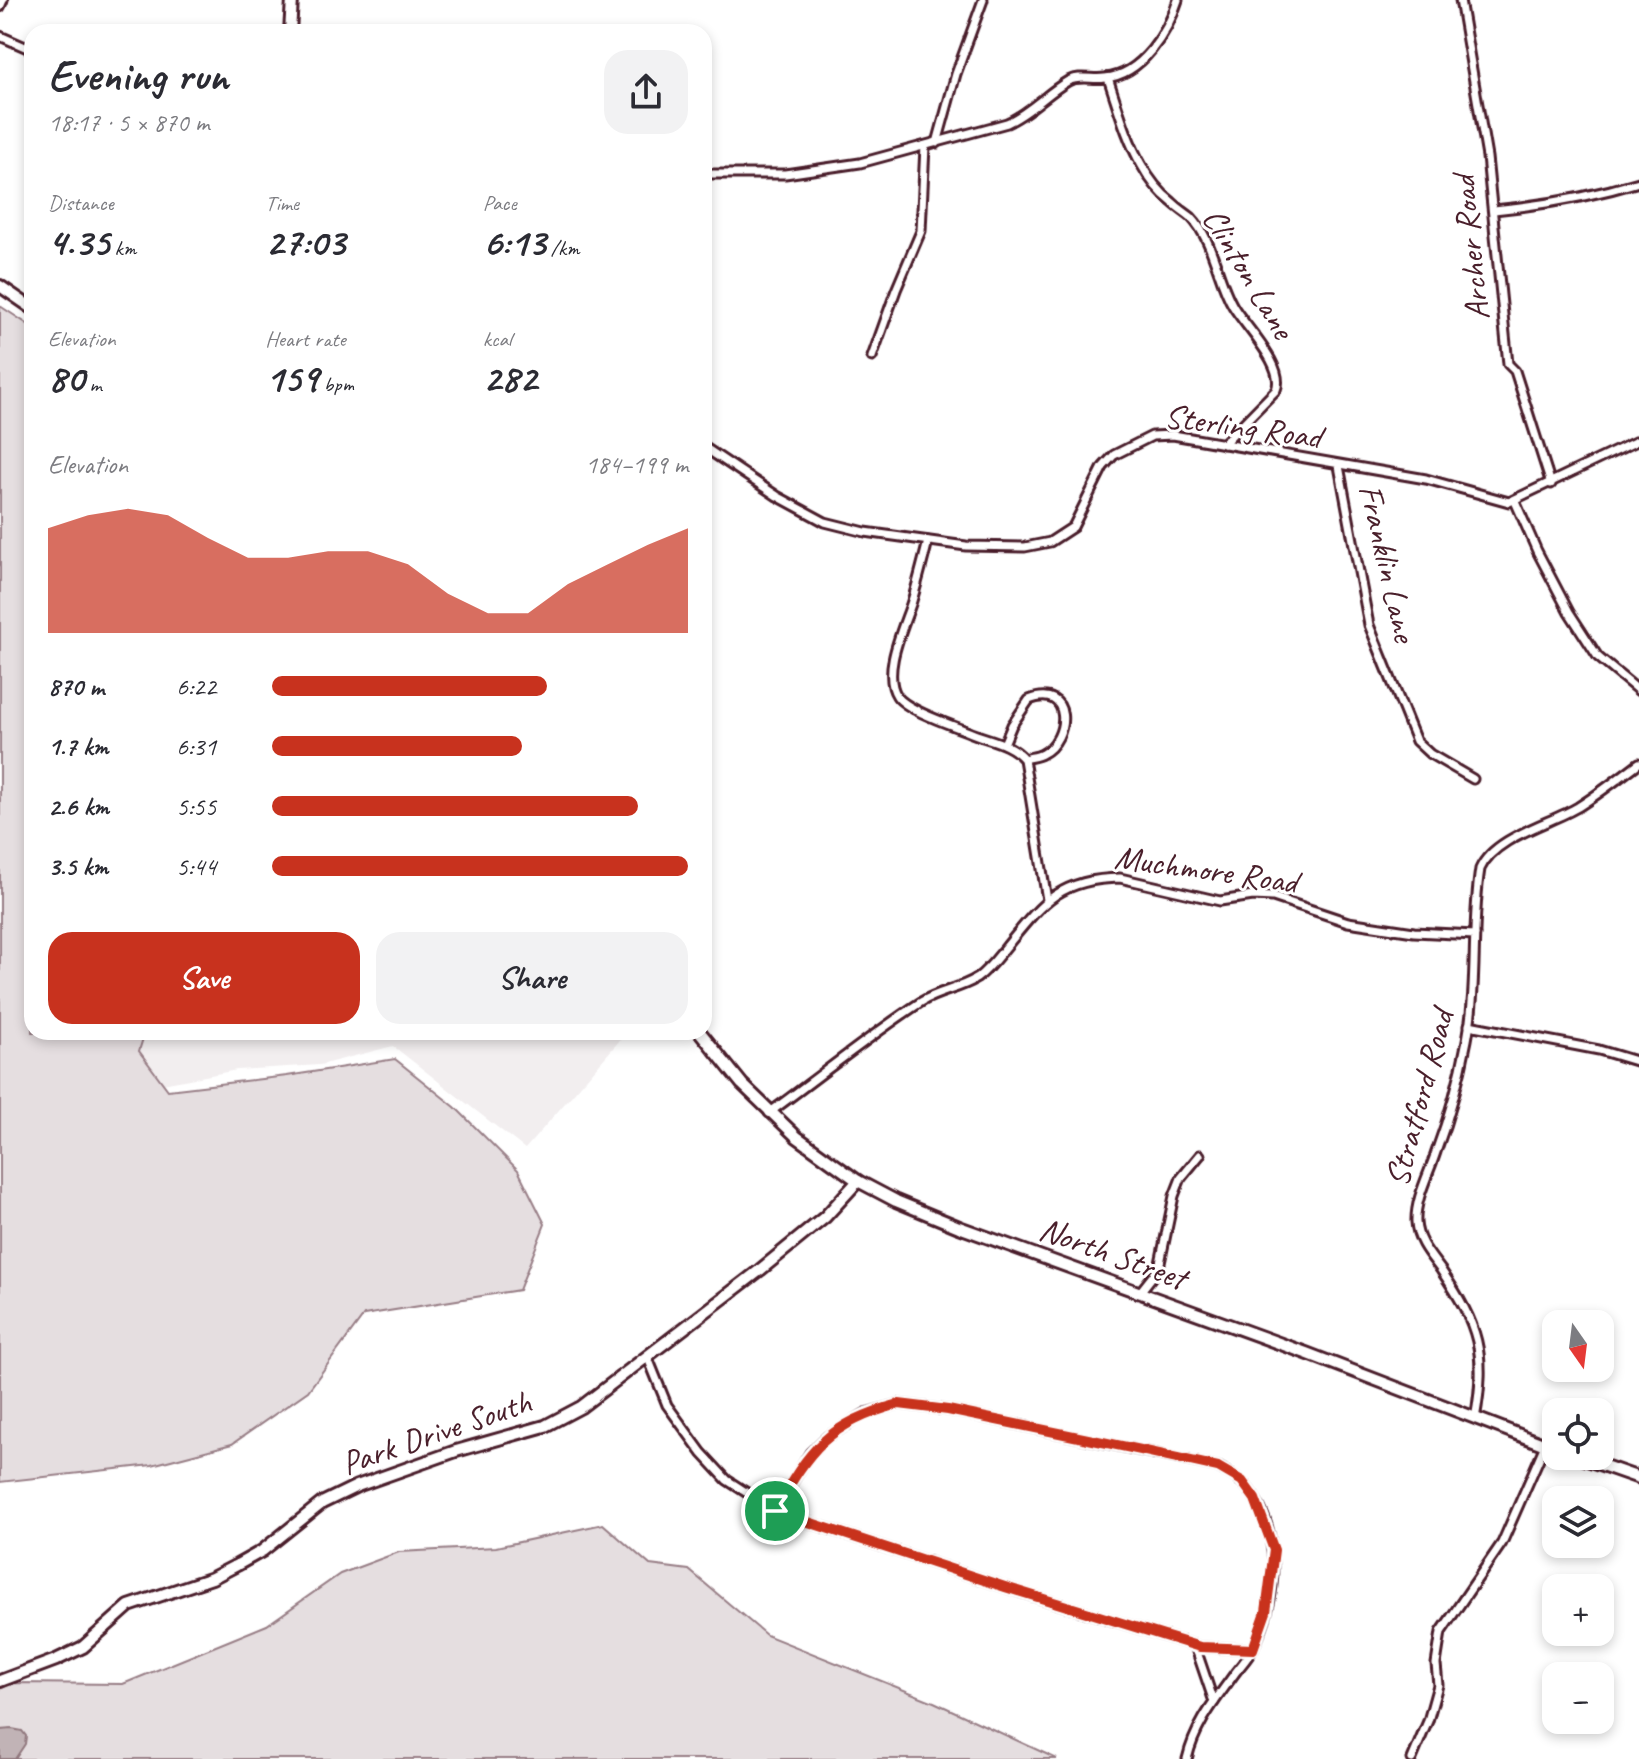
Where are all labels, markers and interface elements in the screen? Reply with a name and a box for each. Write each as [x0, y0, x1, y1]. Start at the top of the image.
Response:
text: Evening run [48, 48, 228, 103]
button: share [604, 50, 688, 134]
text: 18:17 · 5 × 870 m [48, 106, 209, 139]
street label: Archer Road [1440, 168, 1499, 322]
text: Distance [48, 189, 114, 217]
text: Time [265, 189, 299, 217]
text: Pace [483, 189, 517, 217]
street label: Clinton Lane [1193, 200, 1306, 349]
text: 4.35 [48, 217, 109, 267]
text: 27:03 [265, 217, 345, 267]
text: 6:13 [483, 217, 545, 267]
text: km [109, 234, 136, 262]
text: /km [545, 234, 580, 262]
text: Elevation [48, 325, 116, 353]
text: Heart rate [265, 325, 346, 353]
text: kcal [483, 325, 512, 353]
text: 80 [48, 353, 84, 403]
text: 159 [265, 353, 318, 403]
text: 282 [483, 353, 537, 403]
text: m [84, 370, 102, 398]
text: bpm [318, 370, 354, 398]
street label: Sterling Road [1162, 394, 1329, 459]
text: Elevation [48, 448, 128, 481]
text: 184–199 m [585, 448, 688, 481]
street label: Franklin Lane [1349, 480, 1428, 649]
text: 870 m [48, 670, 104, 703]
text: 6:22 [176, 670, 216, 703]
text: 1.7 km [48, 730, 108, 763]
text: 6:31 [176, 730, 216, 763]
text: 2.6 km [48, 790, 109, 823]
text: 5:55 [176, 790, 216, 823]
street label: Muchmore Road [1112, 835, 1306, 904]
text: 3.5 km [48, 850, 108, 883]
text: 5:44 [176, 850, 216, 883]
button: Save [48, 932, 360, 1024]
button: Share [376, 932, 688, 1024]
street label: Stratford Road [1375, 1001, 1464, 1191]
street label: North Street [1034, 1207, 1197, 1301]
north arrow [1542, 1310, 1614, 1382]
map controls [1542, 1310, 1614, 1734]
street label: Park Drive South [336, 1379, 537, 1485]
button: locate [1542, 1398, 1614, 1470]
pin [741, 1477, 809, 1545]
button: layers [1542, 1486, 1614, 1558]
icon: arrive [753, 1489, 797, 1533]
button: + [1542, 1574, 1614, 1646]
button: − [1542, 1662, 1614, 1734]

